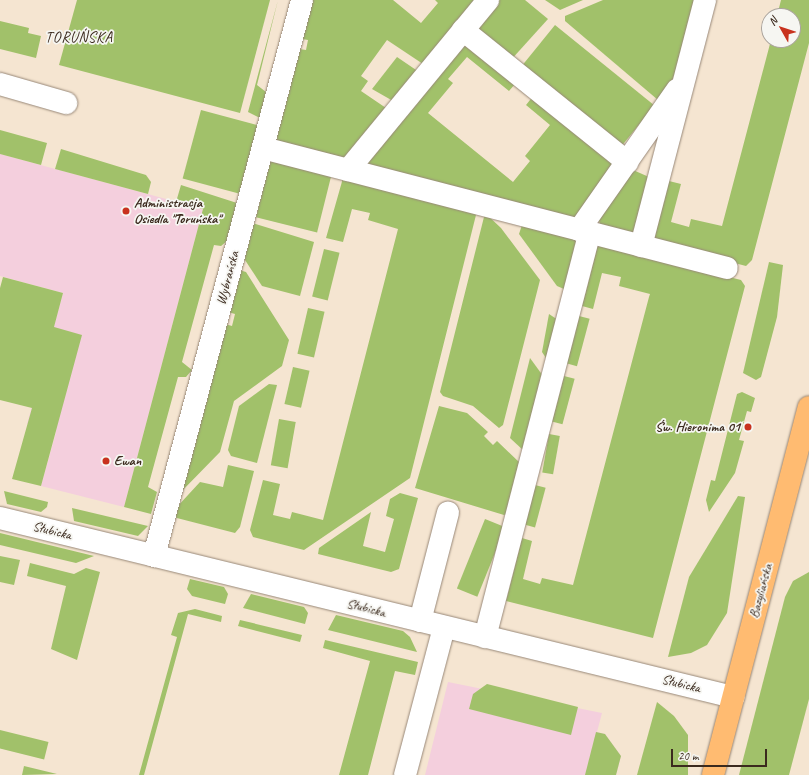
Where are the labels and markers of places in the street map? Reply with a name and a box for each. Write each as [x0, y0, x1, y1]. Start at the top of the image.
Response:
place label: Administracja Osiedla "Toruńska" [134, 195, 221, 228]
marker: Administracja Osiedla "Toruńska" [121, 206, 131, 216]
place label: Św. Hieronima 01 [655, 419, 740, 435]
marker: Św. Hieronima 01 [743, 422, 753, 432]
place label: Ewan [114, 453, 141, 469]
marker: Ewan [101, 456, 111, 466]

